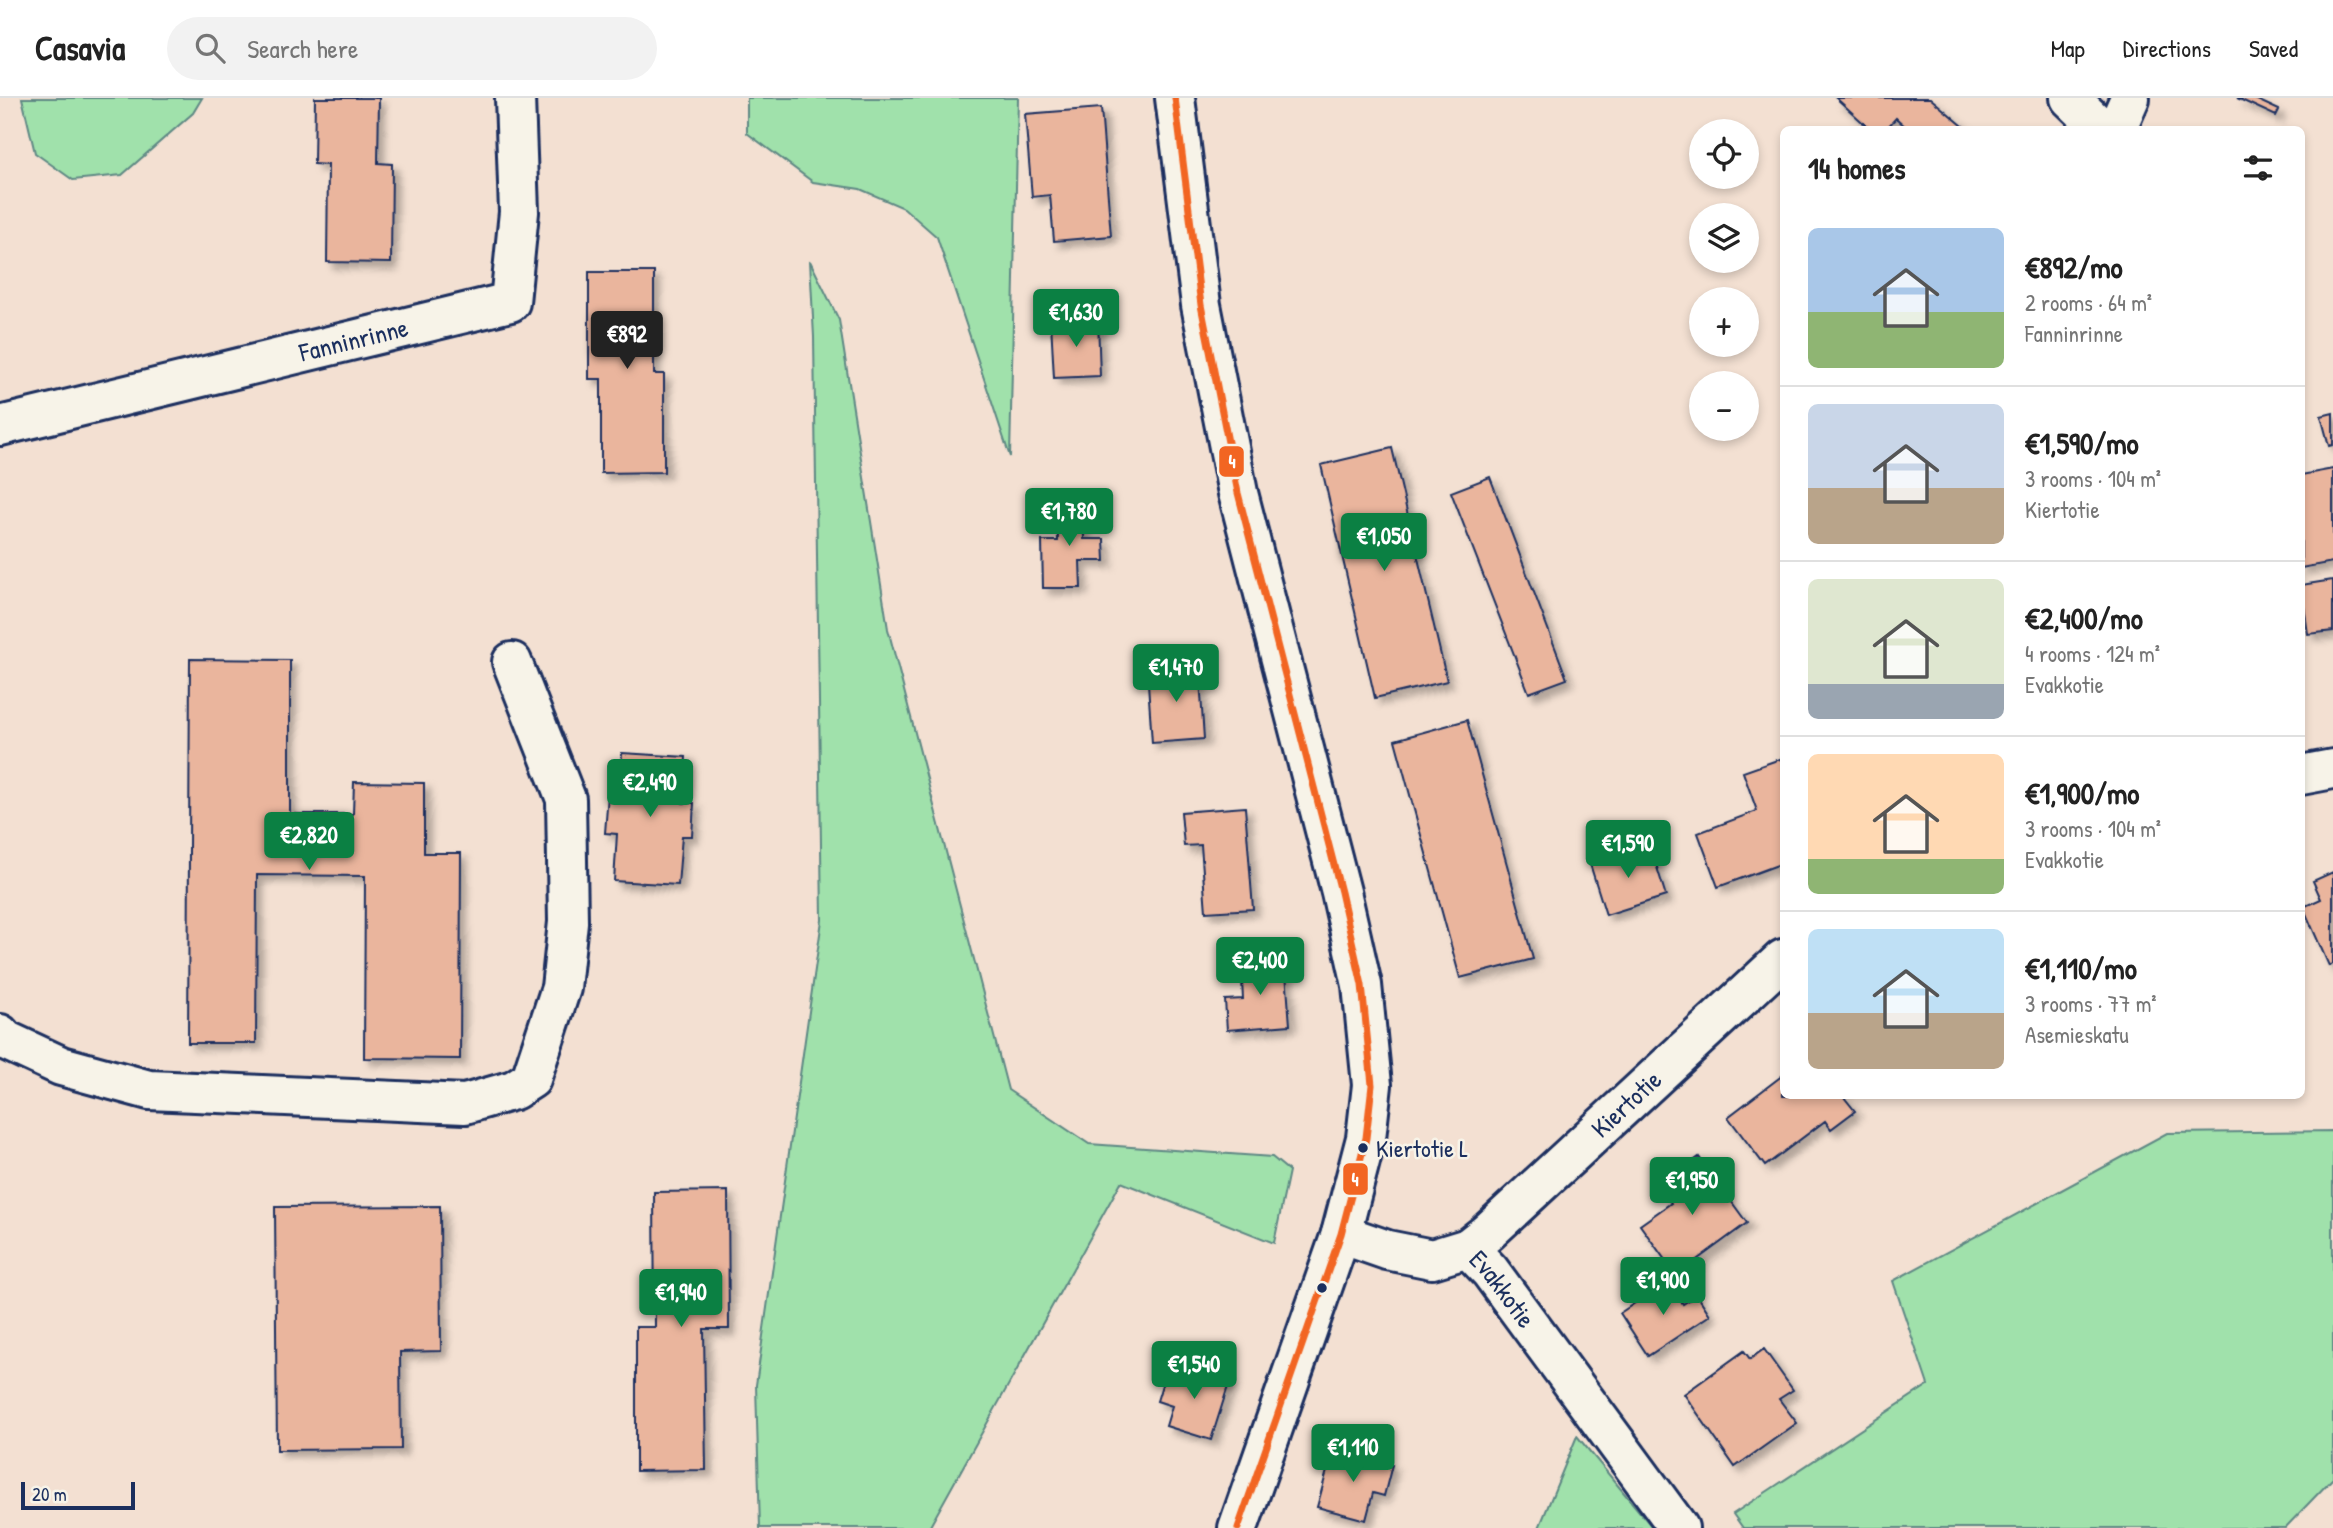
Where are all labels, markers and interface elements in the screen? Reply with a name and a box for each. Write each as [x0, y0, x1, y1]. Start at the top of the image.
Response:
search box [167, 17, 657, 80]
text: Casavia [35, 26, 125, 70]
icon: search [191, 29, 229, 67]
text: Search here [247, 31, 358, 66]
text: Map [2051, 32, 2085, 64]
text: Directions [2123, 32, 2211, 64]
text: Saved [2249, 32, 2298, 64]
map controls [1689, 119, 1759, 441]
button: locate [1689, 119, 1759, 189]
text: 14 homes [1808, 148, 1906, 188]
icon: filters [2239, 149, 2277, 187]
button: layers [1689, 203, 1759, 273]
text: €892/mo [2025, 247, 2123, 287]
icon: home [1864, 256, 1948, 340]
button: + [1689, 287, 1759, 357]
text: 2 rooms · 64 m² [2025, 287, 2152, 318]
pin: €1,630 [1019, 289, 1133, 349]
text: €1,630 [1049, 296, 1103, 327]
street label: Fanninrinne [295, 309, 412, 370]
pin: €892 [586, 312, 668, 371]
text: €892 [607, 318, 647, 349]
text: Fanninrinne [2025, 318, 2123, 349]
button: − [1689, 371, 1759, 441]
text: €1,590/mo [2025, 423, 2139, 463]
icon: home [1864, 432, 1948, 516]
line badge: 4 [1218, 445, 1245, 478]
text: 4 [1228, 448, 1236, 474]
text: 3 rooms · 104 m² [2025, 463, 2161, 494]
pin: €1,780 [1012, 489, 1126, 548]
text: Kiertotie [2025, 494, 2100, 525]
text: €1,780 [1041, 495, 1097, 526]
pin: €1,050 [1327, 514, 1441, 573]
text: €1,050 [1357, 520, 1411, 551]
text: €2,400/mo [2025, 598, 2143, 638]
icon: home [1864, 607, 1948, 691]
text: 4 rooms · 124 m² [2025, 638, 2160, 669]
pin: €1,470 [1119, 644, 1233, 704]
text: €1,470 [1149, 651, 1203, 682]
text: Evakkotie [2025, 669, 2104, 700]
pin: €2,490 [593, 760, 707, 819]
text: €2,490 [623, 766, 677, 797]
text: €1,900/mo [2025, 773, 2139, 813]
icon: home [1864, 782, 1948, 866]
pin: €2,820 [252, 812, 366, 872]
text: 3 rooms · 104 m² [2025, 813, 2161, 844]
text: €2,820 [280, 819, 338, 850]
pin: €1,590 [1571, 820, 1685, 880]
text: €1,590 [1602, 827, 1654, 858]
text: Evakkotie [2025, 844, 2104, 875]
pin: €2,400 [1203, 937, 1317, 997]
text: €2,400 [1232, 944, 1288, 975]
text: €1,110/mo [2025, 948, 2137, 988]
icon: home [1864, 957, 1948, 1041]
text: 3 rooms · 77 m² [2025, 988, 2157, 1019]
text: Asemieskatu [2025, 1019, 2129, 1050]
street label: Kiertotie [1583, 1062, 1669, 1145]
place label: Kiertotie L [1376, 1132, 1468, 1164]
marker: Kiertotie L [1356, 1141, 1370, 1155]
pin: €1,950 [1635, 1158, 1749, 1217]
line badge: 4 [1342, 1162, 1369, 1196]
text: €1,950 [1666, 1164, 1718, 1195]
text: 4 [1351, 1166, 1359, 1192]
street label: Evakkotie [1462, 1242, 1544, 1335]
pin: €1,900 [1606, 1258, 1720, 1317]
text: €1,900 [1636, 1264, 1690, 1295]
pin: €1,940 [624, 1270, 738, 1329]
text: €1,940 [655, 1276, 707, 1307]
unlabelled marker [1315, 1281, 1329, 1295]
pin: €1,540 [1137, 1342, 1251, 1401]
text: €1,540 [1168, 1348, 1220, 1379]
pin: €1,110 [1296, 1424, 1410, 1484]
text: €1,110 [1327, 1431, 1379, 1462]
scale bar [21, 1479, 135, 1511]
text: 20 m [32, 1481, 67, 1507]

